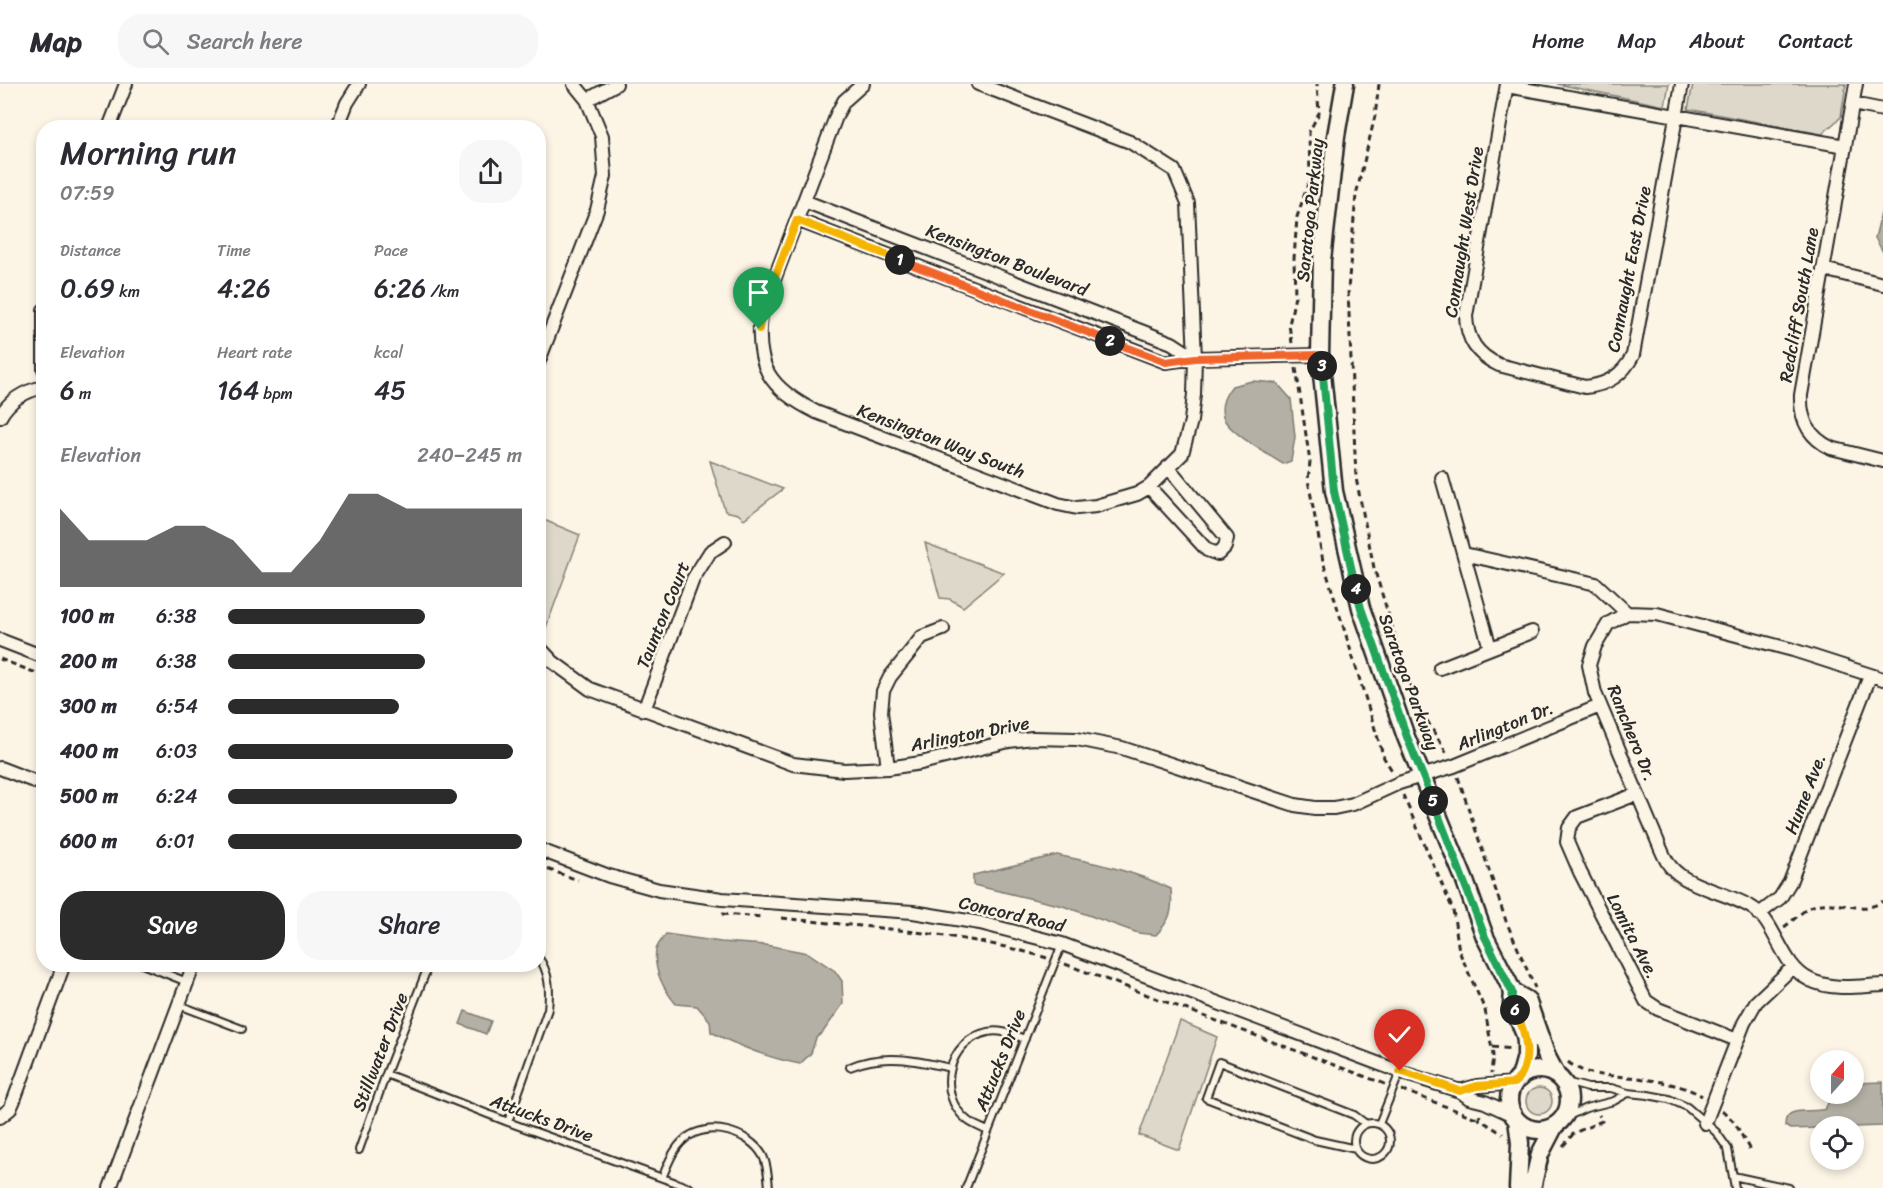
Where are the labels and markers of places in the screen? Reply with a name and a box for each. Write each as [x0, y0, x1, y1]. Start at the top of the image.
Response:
pin: 1 [885, 245, 915, 275]
pin [733, 267, 784, 329]
pin: 2 [1095, 326, 1125, 356]
pin: 3 [1307, 351, 1337, 381]
pin: 4 [1341, 574, 1371, 604]
pin: 5 [1418, 786, 1448, 816]
pin: 6 [1500, 995, 1530, 1025]
pin [1374, 1009, 1425, 1071]

